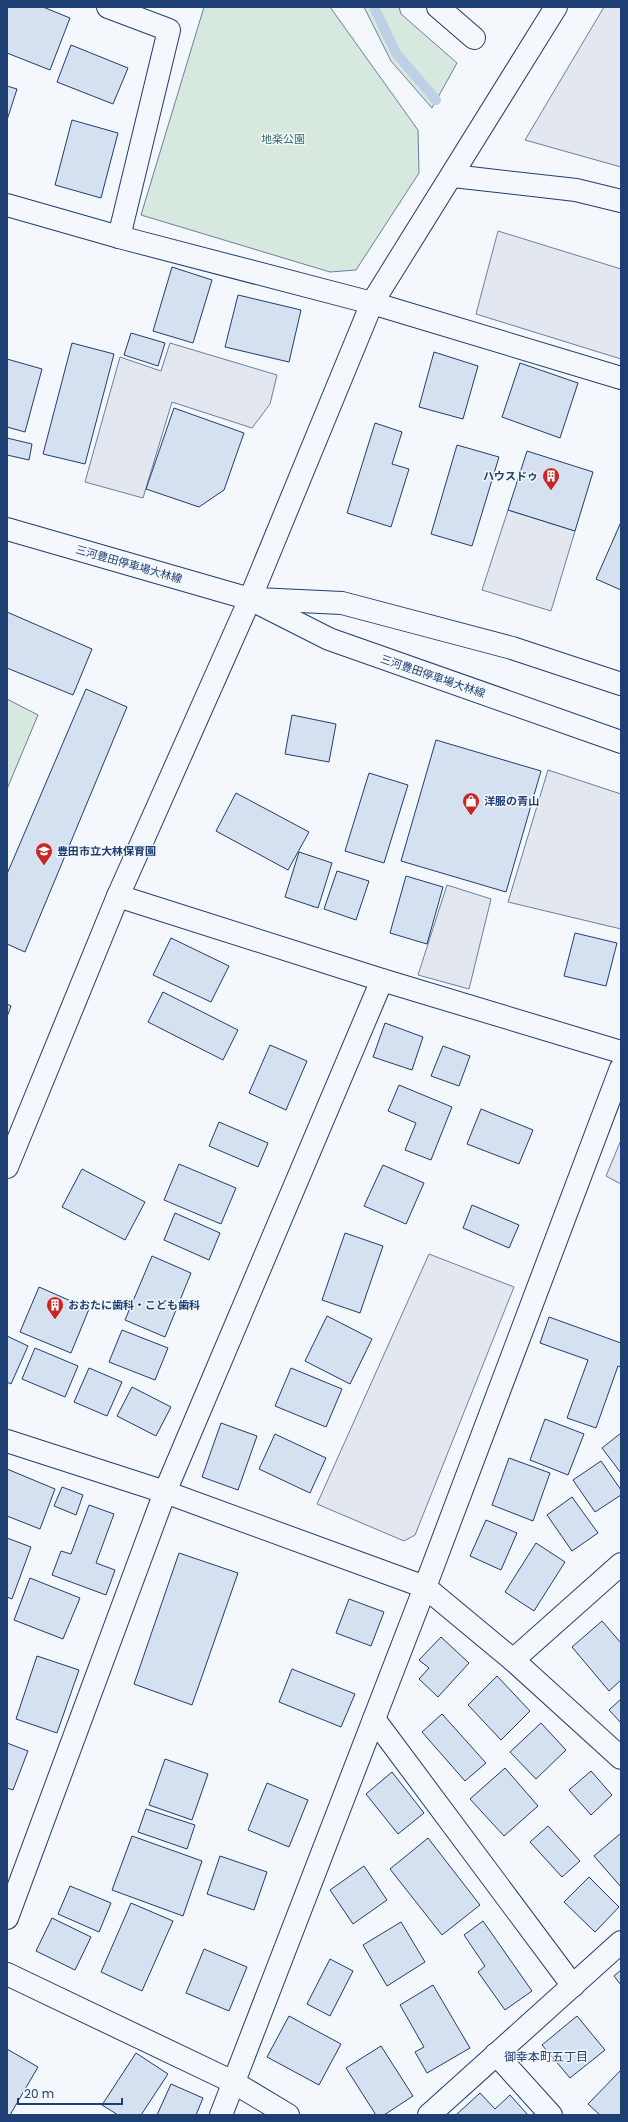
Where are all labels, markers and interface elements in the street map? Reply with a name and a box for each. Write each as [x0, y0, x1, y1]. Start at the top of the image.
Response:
park label: 地楽公園 [261, 131, 305, 147]
building icon: ハウスドゥ [541, 466, 561, 491]
place label: ハウスドゥ [483, 468, 538, 484]
street label: 三河豊田停車場大林線 [74, 541, 184, 587]
street label: 三河豊田停車場大林線 [378, 651, 488, 701]
shop icon: 洋服の青山 [461, 791, 481, 816]
place label: 洋服の青山 [484, 793, 539, 809]
school or university icon: 豊田市立大林保育園 [34, 841, 54, 866]
place label: 豊田市立大林保育園 [57, 843, 156, 859]
building icon: おおたに歯科・こども歯科 [45, 1295, 65, 1320]
place label: おおたに歯科・こども歯科 [68, 1297, 200, 1313]
district label: 御幸本町五丁目 [504, 2048, 588, 2065]
scale bar [18, 2080, 122, 2106]
text: 20 m [24, 2085, 54, 2102]

